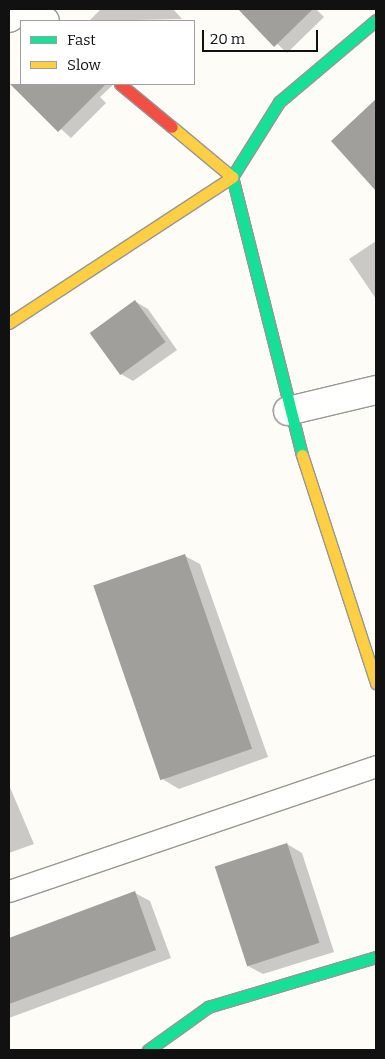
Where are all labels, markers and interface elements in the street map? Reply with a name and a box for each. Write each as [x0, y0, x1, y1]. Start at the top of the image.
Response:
legend [20, 20, 195, 85]
scale bar [205, 20, 321, 52]
text: 20 m [210, 30, 245, 48]
text: Fast [67, 31, 96, 49]
text: Slow [67, 56, 101, 74]

